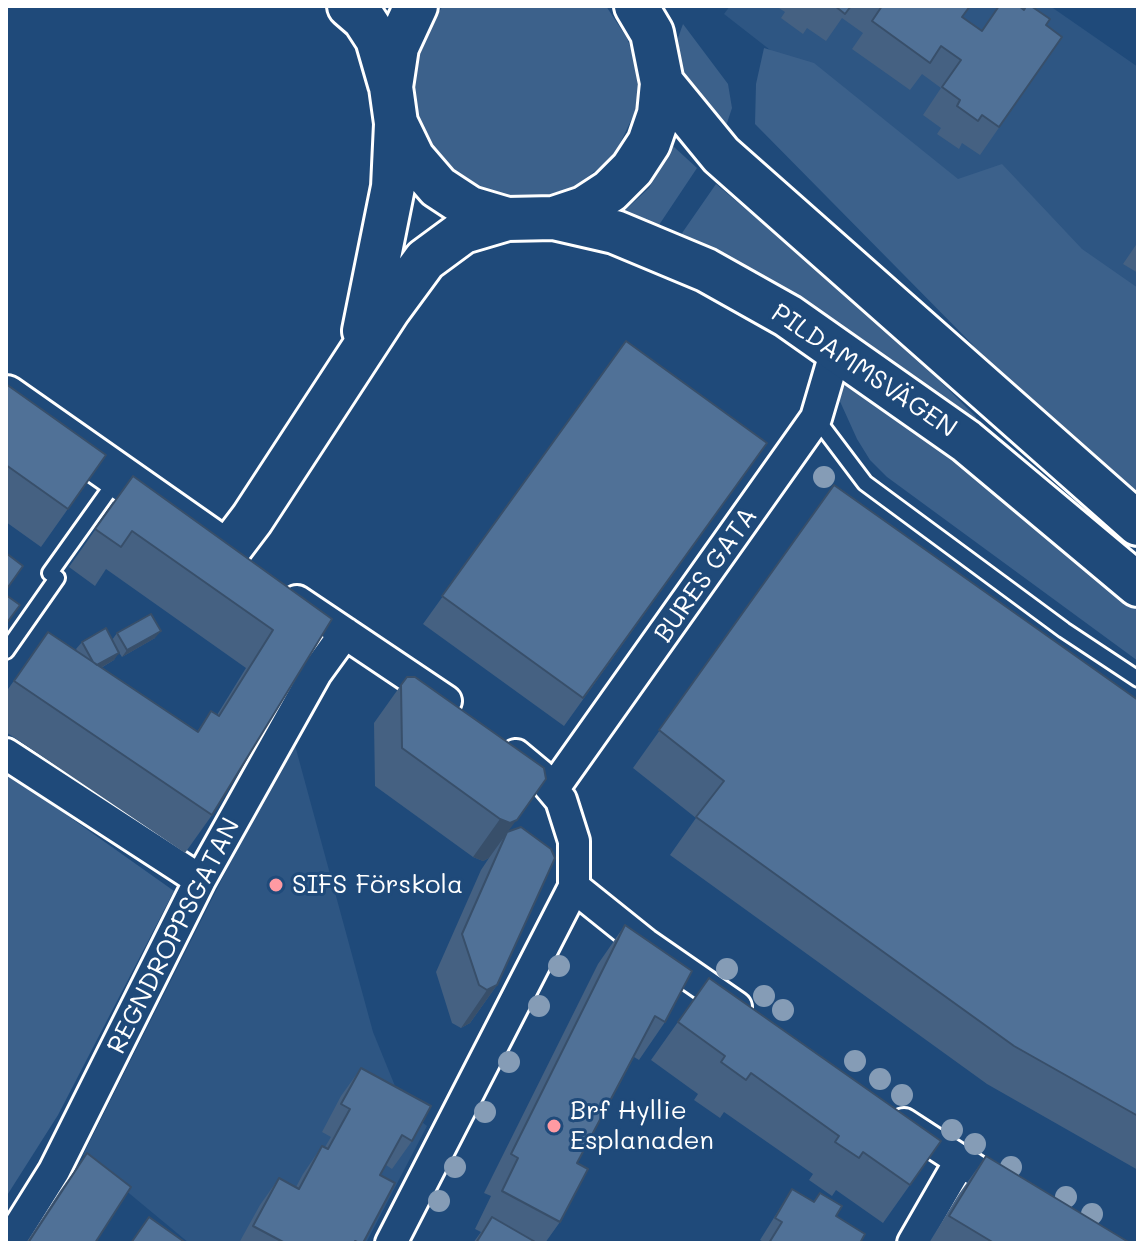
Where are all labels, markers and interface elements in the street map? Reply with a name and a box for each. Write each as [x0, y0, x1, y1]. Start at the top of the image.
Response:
street label: PILDAMMSVÄGEN [765, 297, 963, 445]
street label: BURES GATA [648, 501, 764, 649]
street label: REGNDROPPSGATAN [101, 813, 247, 1059]
place label: SIFS Förskola [292, 869, 463, 901]
marker: SIFS Förskola [267, 876, 285, 894]
place label: Brf Hyllie Esplanaden [570, 1095, 714, 1156]
marker: Brf Hyllie Esplanaden [545, 1117, 563, 1135]

